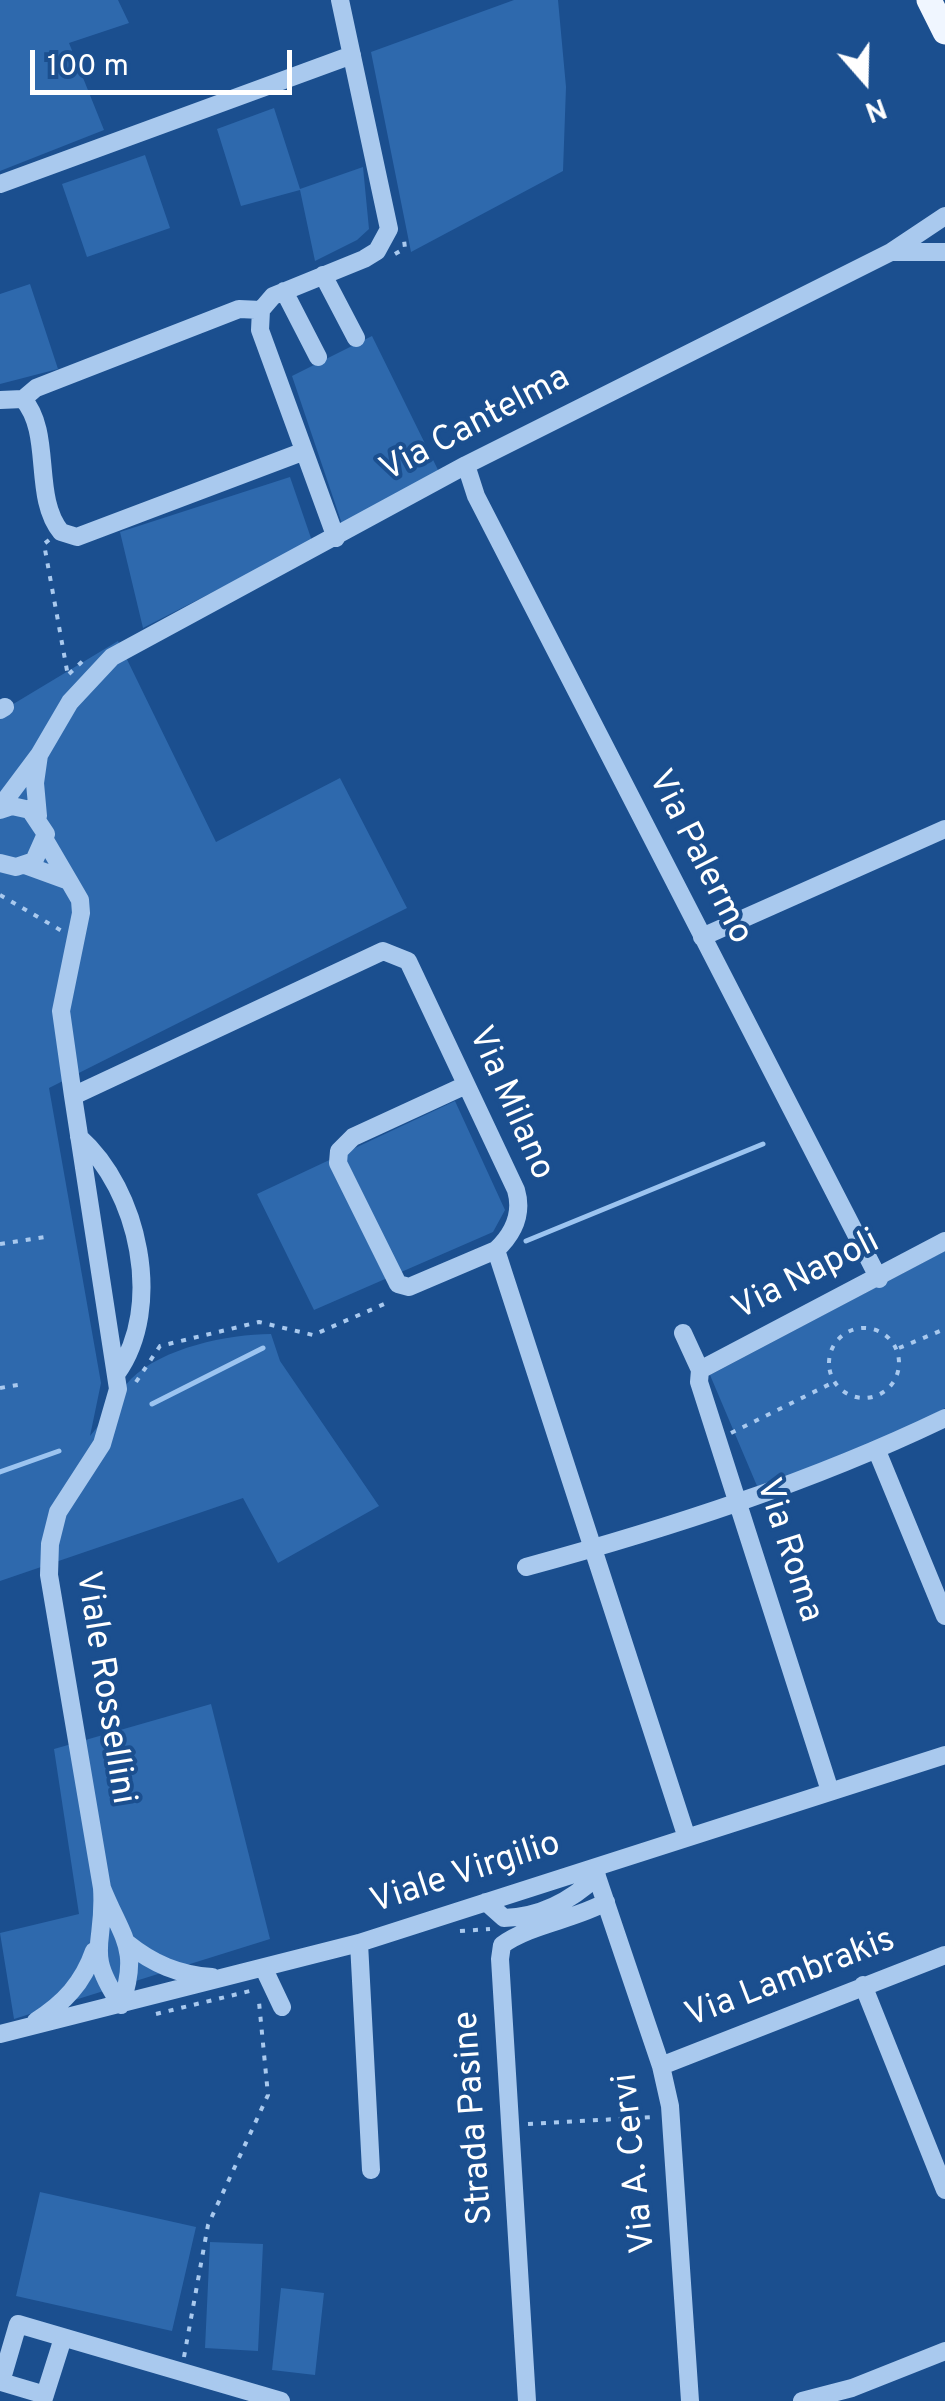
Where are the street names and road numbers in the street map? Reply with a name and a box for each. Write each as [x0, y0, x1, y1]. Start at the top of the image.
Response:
street label: Via Cantelma [374, 359, 578, 493]
street label: Via Palermo [636, 764, 760, 952]
street label: Via Milano [457, 1021, 561, 1187]
street label: Via Napoli [727, 1222, 887, 1332]
street label: Via Roma [744, 1474, 830, 1628]
street label: Viale Rossellini [64, 1569, 142, 1807]
street label: Viale Virgilio [366, 1825, 566, 1925]
street label: Via Lambrakis [680, 1921, 902, 2039]
street label: Strada Pasine [448, 2009, 504, 2227]
street label: Via A. Cervi [607, 2071, 667, 2255]

